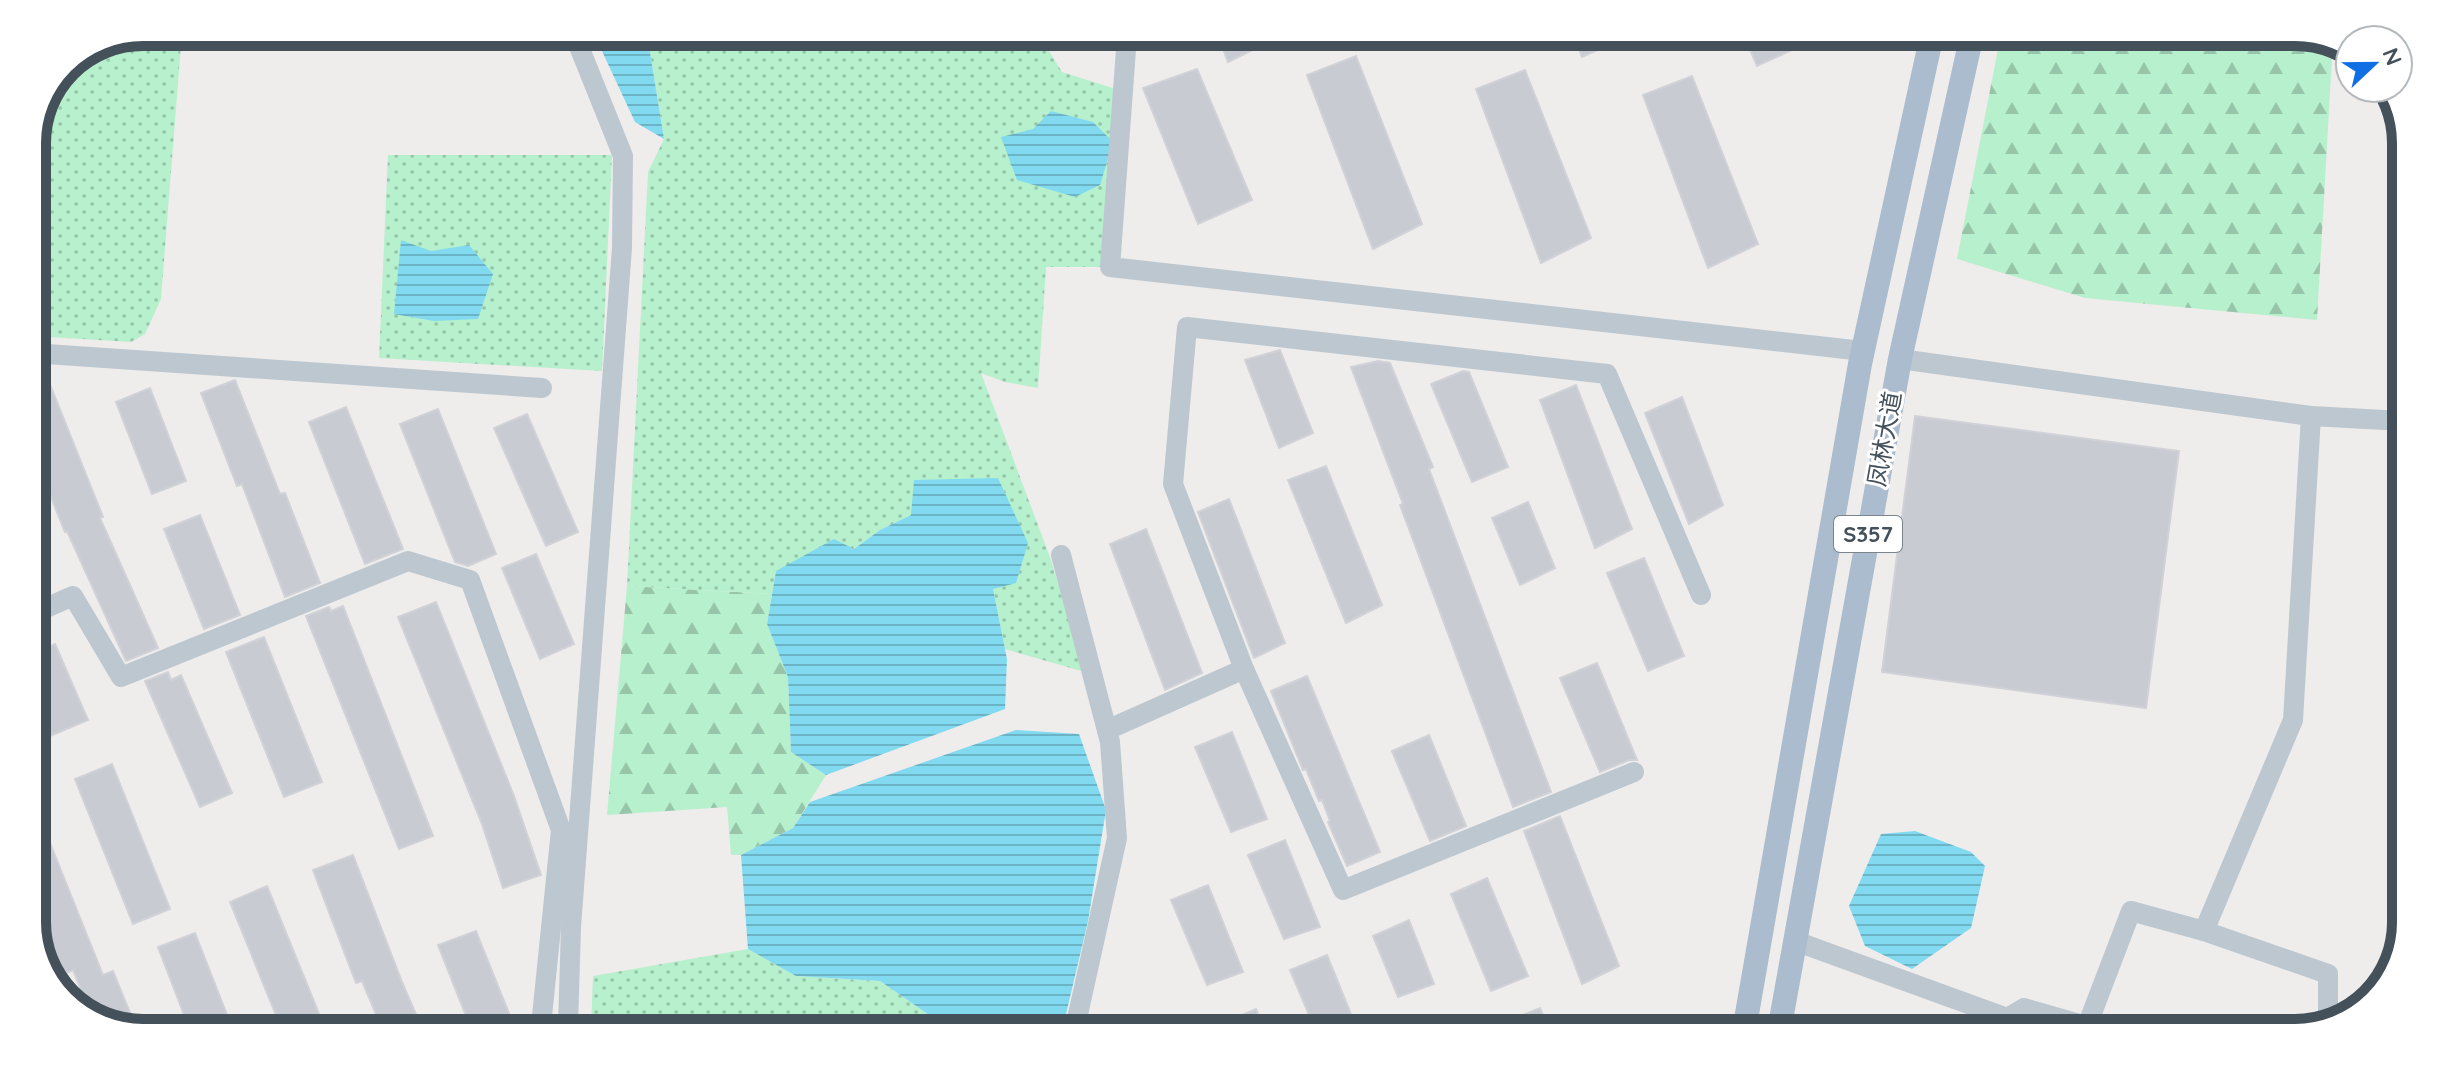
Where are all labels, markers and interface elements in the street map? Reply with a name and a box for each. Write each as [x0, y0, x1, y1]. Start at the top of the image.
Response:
north arrow [2334, 24, 2414, 104]
text: N [2377, 44, 2409, 69]
street label: 凤林大道 [1861, 389, 1907, 489]
road number: S357 [1834, 516, 1902, 552]

